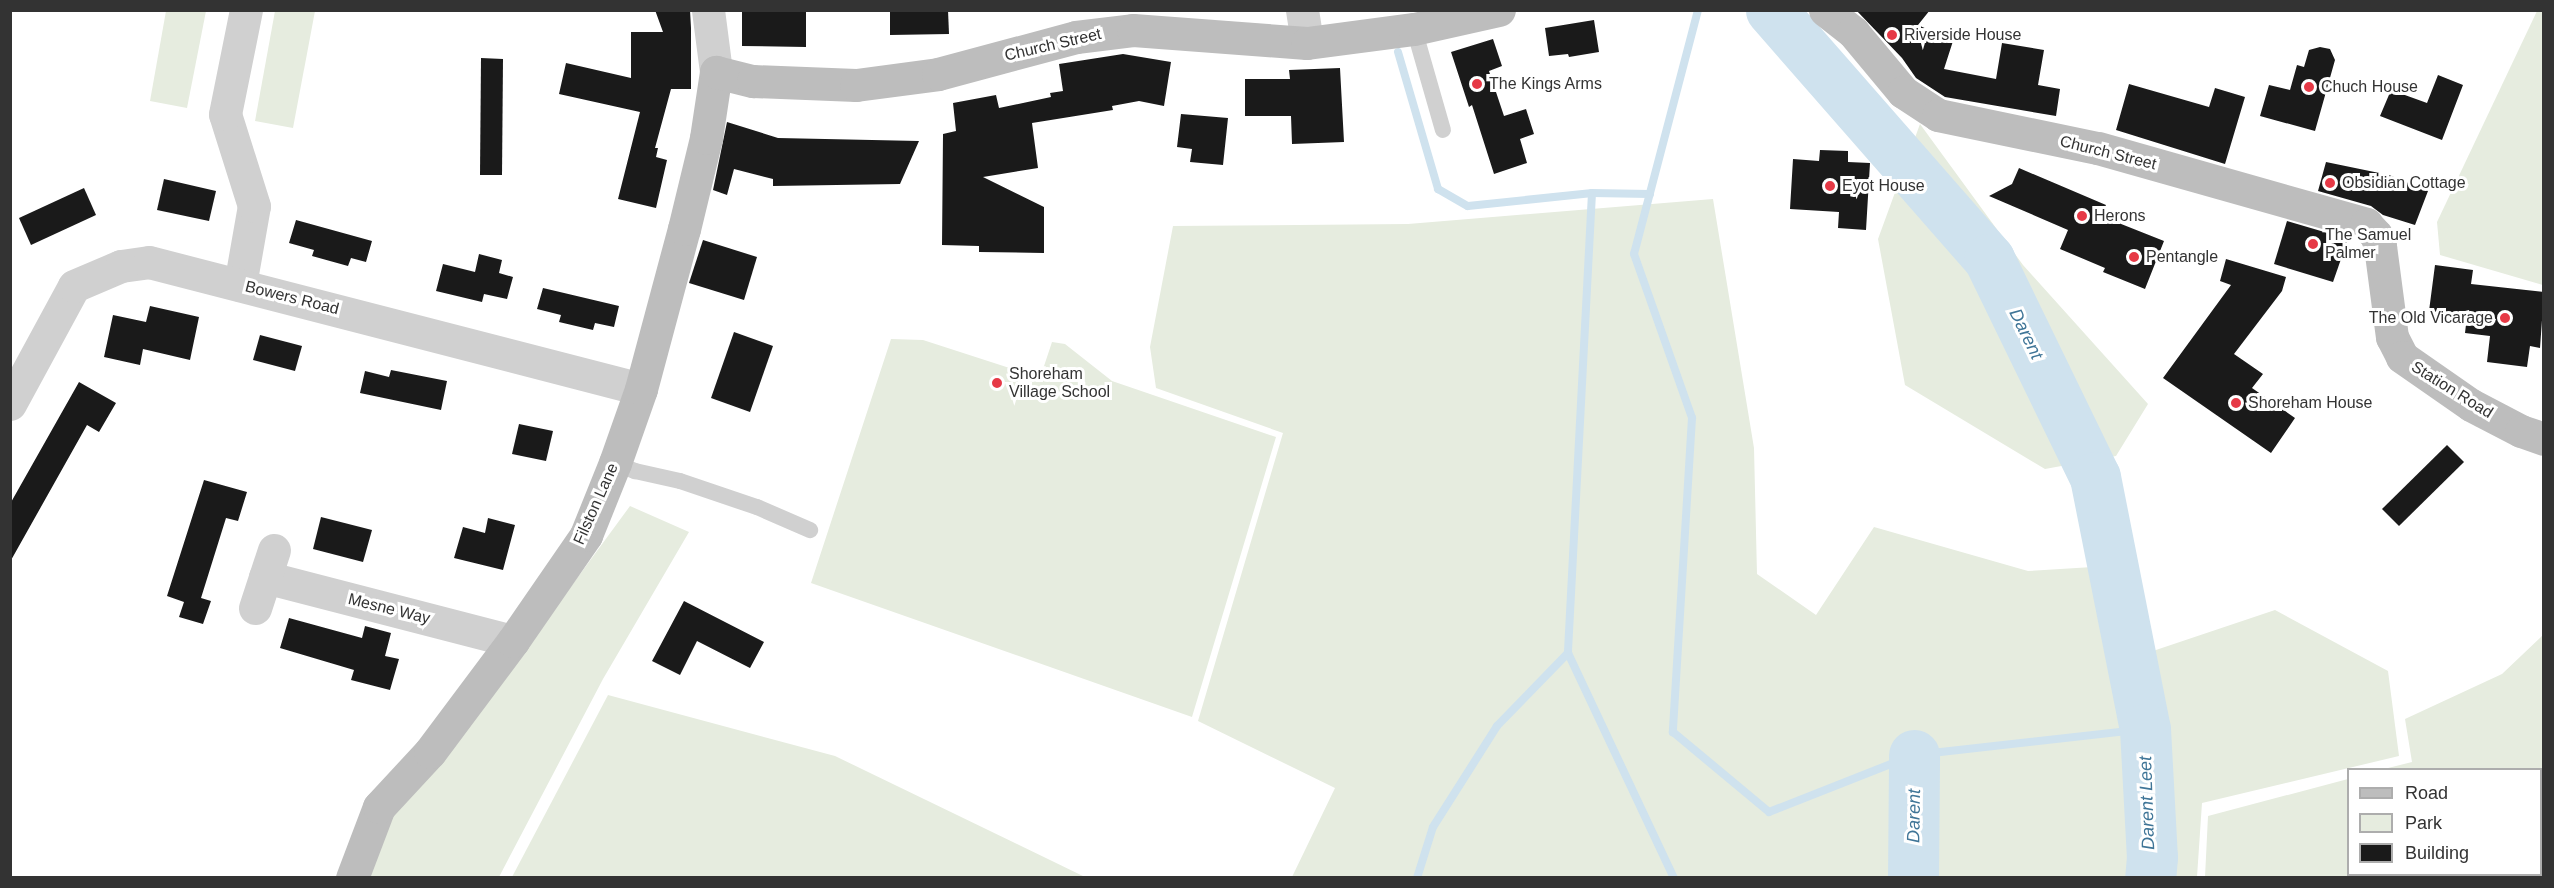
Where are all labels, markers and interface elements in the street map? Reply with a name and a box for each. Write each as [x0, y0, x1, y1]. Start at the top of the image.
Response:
street label: Church Street [1003, 25, 1103, 65]
place label: Riverside House [1904, 25, 2021, 45]
marker: Riverside House [1885, 28, 1899, 42]
place label: The Kings Arms [1489, 74, 1603, 94]
marker: The Kings Arms [1470, 77, 1484, 91]
place label: Chuch House [2321, 77, 2418, 97]
marker: Chuch House [2302, 80, 2316, 94]
street label: Church Street [2058, 132, 2158, 174]
place label: Obsidian Cottage [2342, 173, 2466, 193]
place label: Eyot House [1842, 176, 1925, 196]
marker: Obsidian Cottage [2323, 176, 2337, 190]
marker: Eyot House [1823, 179, 1837, 193]
place label: Herons [2094, 206, 2146, 226]
marker: Herons [2075, 209, 2089, 223]
place label: The Samuel Palmer [2325, 225, 2411, 263]
marker: The Samuel Palmer [2306, 237, 2320, 251]
place label: Pentangle [2146, 247, 2218, 267]
marker: Pentangle [2127, 250, 2141, 264]
street label: Bowers Road [243, 277, 341, 319]
water label: Darent [2004, 305, 2048, 363]
place label: The Old Vicarage [2369, 308, 2493, 328]
marker: The Old Vicarage [2498, 311, 2512, 325]
street label: Station Road [2408, 357, 2496, 423]
place label: Shoreham Village School [1009, 364, 1110, 402]
marker: Shoreham Village School [990, 376, 1004, 390]
place label: Shoreham House [2248, 393, 2373, 413]
marker: Shoreham House [2229, 396, 2243, 410]
street label: Filston Lane [570, 460, 622, 548]
street label: Mesne Way [346, 590, 432, 628]
water label: Darent Leet [2135, 756, 2159, 850]
legend [2347, 768, 2542, 876]
text: Road [2405, 783, 2448, 803]
water label: Darent [1903, 789, 1925, 843]
text: Park [2405, 813, 2442, 833]
text: Building [2405, 843, 2469, 863]

